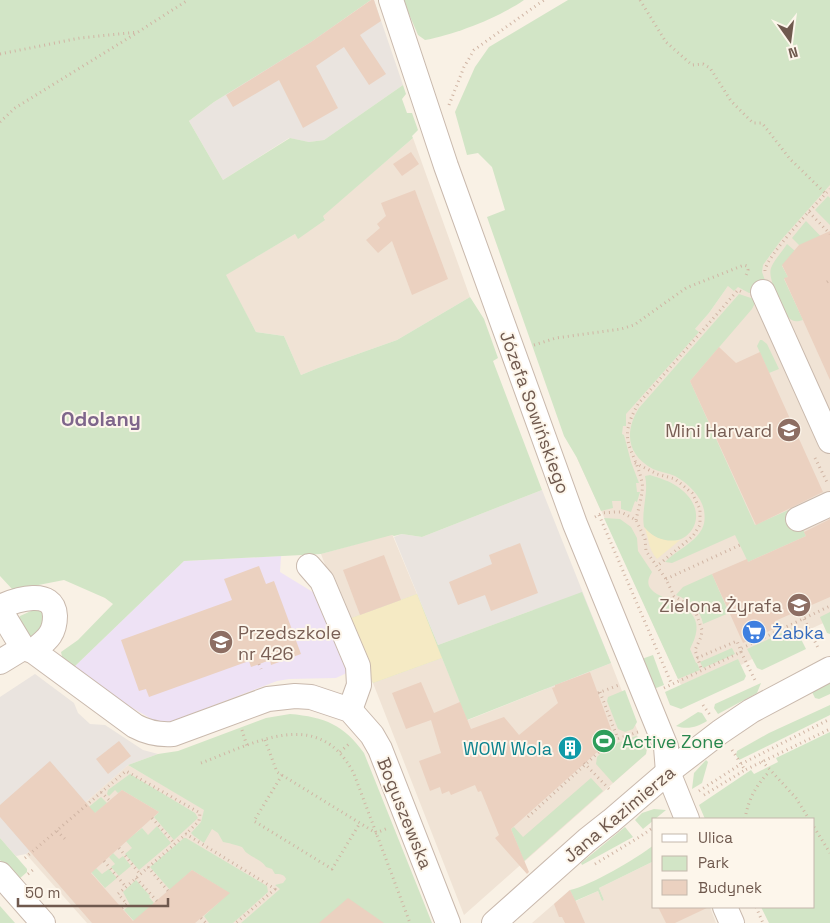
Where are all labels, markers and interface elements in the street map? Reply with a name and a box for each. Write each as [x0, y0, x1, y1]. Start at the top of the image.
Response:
north arrow [765, 15, 815, 65]
text: N [786, 43, 800, 62]
street label: Józefa Sowińskiego [495, 327, 575, 497]
district label: Odolany [61, 406, 141, 432]
school or university icon: Mini Harvard [776, 417, 802, 443]
place label: Mini Harvard [665, 419, 772, 442]
school or university icon: Zielona Żyrafa [786, 592, 812, 618]
place label: Zielona Żyrafa [659, 594, 782, 617]
supermarket icon: Żabka [741, 619, 767, 645]
place label: Przedszkole nr 426 [238, 621, 341, 665]
place label: Żabka [772, 621, 824, 644]
school or university icon: Przedszkole nr 426 [208, 629, 234, 655]
sports icon: Active Zone [591, 728, 617, 754]
place label: Active Zone [622, 730, 724, 753]
building icon: WOW Wola [557, 735, 583, 761]
place label: WOW Wola [463, 737, 552, 760]
street label: Boguszewska [372, 754, 438, 872]
street label: Jana Kazimierza [558, 761, 680, 867]
legend [652, 818, 815, 908]
text: Ulica [698, 828, 733, 847]
text: Park [698, 853, 729, 872]
scale bar [18, 876, 168, 908]
text: Budynek [698, 878, 762, 897]
text: 50 m [25, 883, 60, 902]

